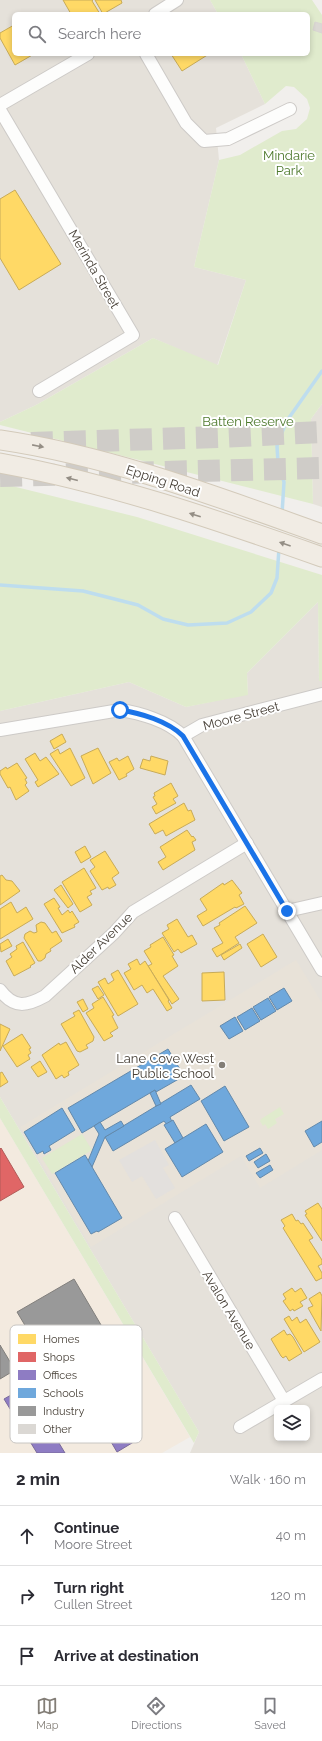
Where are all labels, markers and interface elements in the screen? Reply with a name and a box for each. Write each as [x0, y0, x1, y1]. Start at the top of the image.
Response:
search box [12, 12, 310, 56]
icon: search [26, 23, 48, 45]
text: Search here [58, 25, 141, 43]
park label: Mindarie Park [263, 148, 315, 178]
street label: Merinda Street [65, 227, 123, 312]
park label: Batten Reserve [202, 414, 294, 429]
one-way arrow [32, 443, 45, 449]
street label: Epping Road [124, 462, 202, 500]
one-way arrow [66, 476, 78, 482]
one-way arrow [189, 512, 201, 518]
one-way arrow [279, 541, 291, 547]
street label: Moore Street [201, 698, 281, 733]
route start [111, 701, 129, 719]
route end [278, 902, 296, 920]
street label: Alder Avenue [67, 909, 136, 976]
place label: Lane Cove West Public School [116, 1051, 215, 1081]
marker: Lane Cove West Public School [217, 1060, 227, 1070]
street label: Avalon Avenue [199, 1268, 259, 1353]
legend [10, 1325, 142, 1443]
text: Homes [43, 1333, 79, 1346]
text: Shops [43, 1351, 75, 1364]
text: Offices [43, 1369, 77, 1382]
text: Schools [43, 1387, 84, 1400]
text: Industry [43, 1405, 84, 1418]
map controls [274, 1405, 310, 1441]
button: layers [274, 1405, 310, 1441]
text: Other [43, 1423, 72, 1436]
text: 2 min [16, 1469, 60, 1489]
text: Walk · 160 m [230, 1472, 306, 1487]
text: Continue [54, 1519, 119, 1537]
icon: ahead [16, 1525, 38, 1547]
text: 40 m [276, 1528, 306, 1543]
text: Moore Street [54, 1537, 132, 1552]
text: Turn right [54, 1579, 124, 1597]
icon: right [16, 1585, 38, 1607]
text: 120 m [270, 1588, 306, 1603]
text: Cullen Street [54, 1597, 132, 1612]
icon: arrive [16, 1645, 38, 1667]
text: Arrive at destination [54, 1647, 199, 1665]
tab: Map [36, 1695, 59, 1732]
tab: Directions [131, 1695, 182, 1732]
tab: Saved [254, 1695, 286, 1732]

